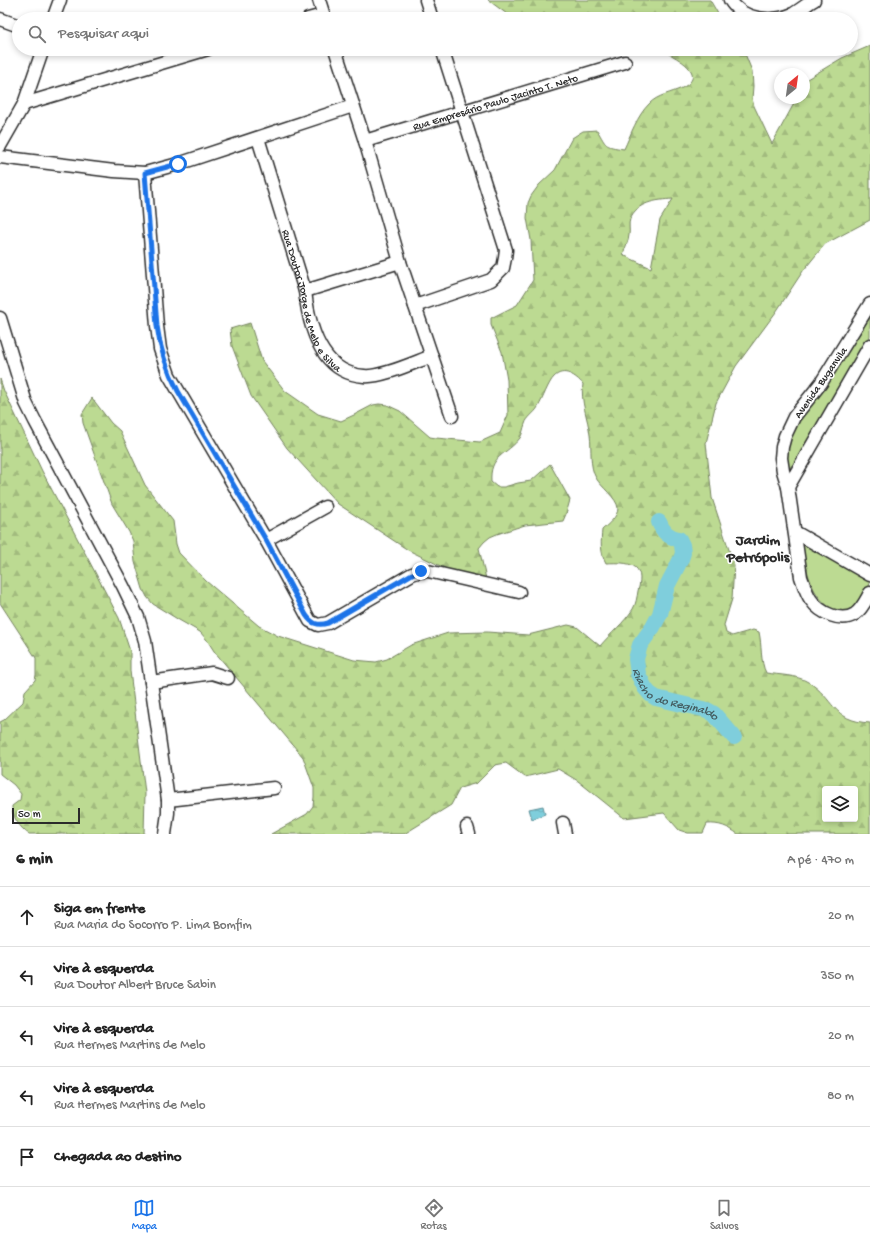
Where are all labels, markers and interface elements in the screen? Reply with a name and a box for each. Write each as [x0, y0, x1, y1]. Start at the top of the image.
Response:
search box [12, 12, 858, 56]
icon: search [26, 23, 48, 45]
text: Pesquisar aqui [58, 25, 149, 43]
north arrow [774, 68, 810, 104]
street label: Rua Empresário Paulo Jacinto T. Neto [412, 73, 580, 134]
route start [169, 155, 187, 173]
street label: Rua Doutor Jorge de Melo e Silva [278, 228, 343, 376]
street label: Avenida Buganvila [793, 345, 851, 421]
district label: Jardim Petrópolis [726, 532, 791, 567]
route end [412, 562, 430, 580]
water label: Riacho do Reginaldo [628, 668, 722, 724]
map controls [822, 786, 858, 822]
button: layers [822, 786, 858, 822]
scale bar [12, 806, 80, 825]
text: 50 m [18, 809, 40, 821]
text: 6 min [16, 850, 52, 870]
text: A pé · 470 m [787, 853, 854, 868]
text: Siga em frente [54, 900, 145, 918]
icon: ahead [16, 906, 38, 928]
text: 20 m [828, 909, 854, 924]
text: Rua Maria do Socorro P. Lima Bomfim [54, 918, 252, 933]
text: Vire à esquerda [54, 960, 154, 978]
icon: left [16, 966, 38, 988]
text: 350 m [821, 969, 854, 984]
text: Rua Doutor Albert Bruce Sabin [54, 978, 216, 993]
text: Vire à esquerda [54, 1020, 154, 1038]
icon: left [16, 1026, 38, 1048]
text: 20 m [828, 1029, 854, 1044]
text: Rua Hermes Martins de Melo [54, 1038, 206, 1053]
text: Vire à esquerda [54, 1080, 154, 1098]
icon: left [16, 1086, 38, 1108]
text: 80 m [827, 1089, 854, 1104]
text: Rua Hermes Martins de Melo [54, 1098, 206, 1113]
icon: arrive [16, 1146, 38, 1168]
text: Chegada ao destino [54, 1148, 181, 1166]
tab: Mapa [132, 1197, 157, 1233]
tab: Rotas [420, 1197, 447, 1233]
tab: Salvos [710, 1197, 738, 1233]

